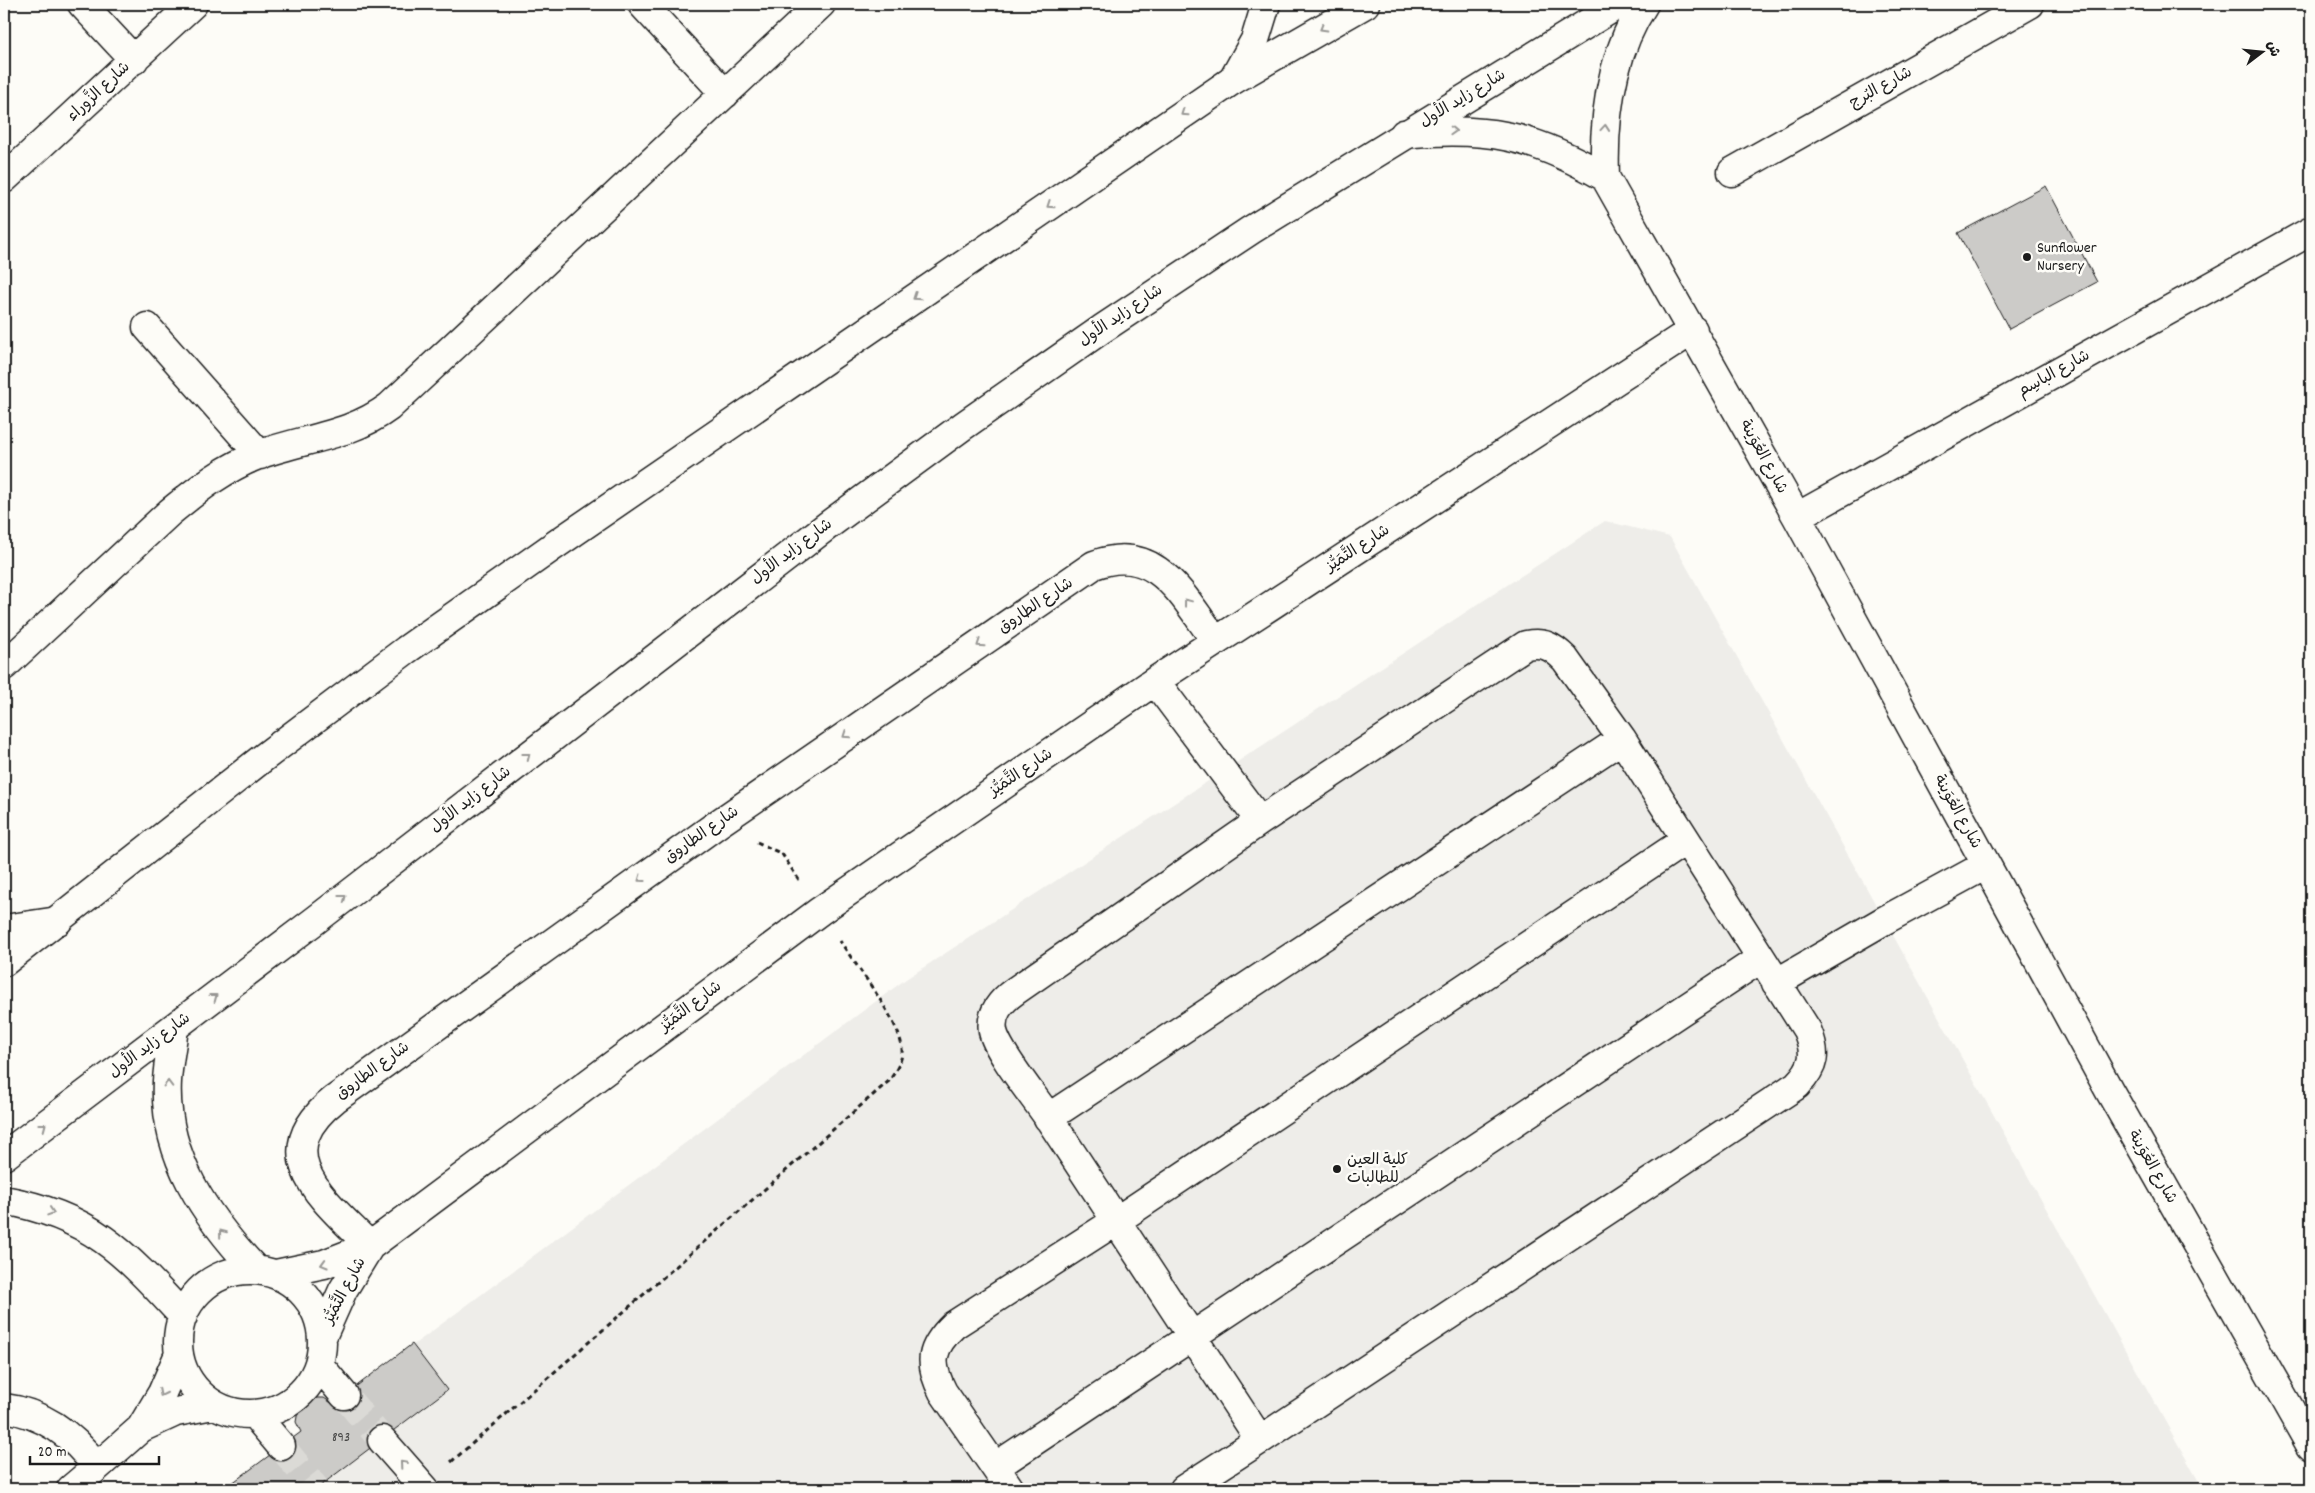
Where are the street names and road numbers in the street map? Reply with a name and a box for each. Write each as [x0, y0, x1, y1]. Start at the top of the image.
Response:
street label: شارع الزَّوراء [62, 56, 136, 127]
street label: شارع البُرج [1845, 61, 1917, 115]
street label: شارع زايد الأول [1415, 63, 1511, 134]
street label: شارع زايد الأول [1074, 278, 1168, 353]
street label: شارع الباسِم [2014, 345, 2094, 403]
street label: شارع العُوَينة [1733, 416, 1793, 498]
street label: شارع زايد الأول [746, 513, 838, 590]
street label: شارع التَّمَيُّز [1319, 519, 1395, 580]
street label: شارع الطاروق [994, 572, 1078, 640]
street label: شارع التَّمَيُّز [982, 743, 1058, 804]
street label: شارع زايد الأول [425, 760, 516, 839]
street label: شارع العُوَينة [1927, 771, 1987, 853]
street label: شارع الطاروق [660, 801, 744, 869]
street label: شارع التَّمَيُّز [653, 975, 727, 1039]
street label: شارع زايد الأول [104, 1007, 196, 1084]
street label: شارع الطاروق [331, 1036, 415, 1106]
street label: شارع العُوَينة [2122, 1126, 2182, 1208]
street label: شارع التَّمَيُّز [316, 1253, 372, 1330]

